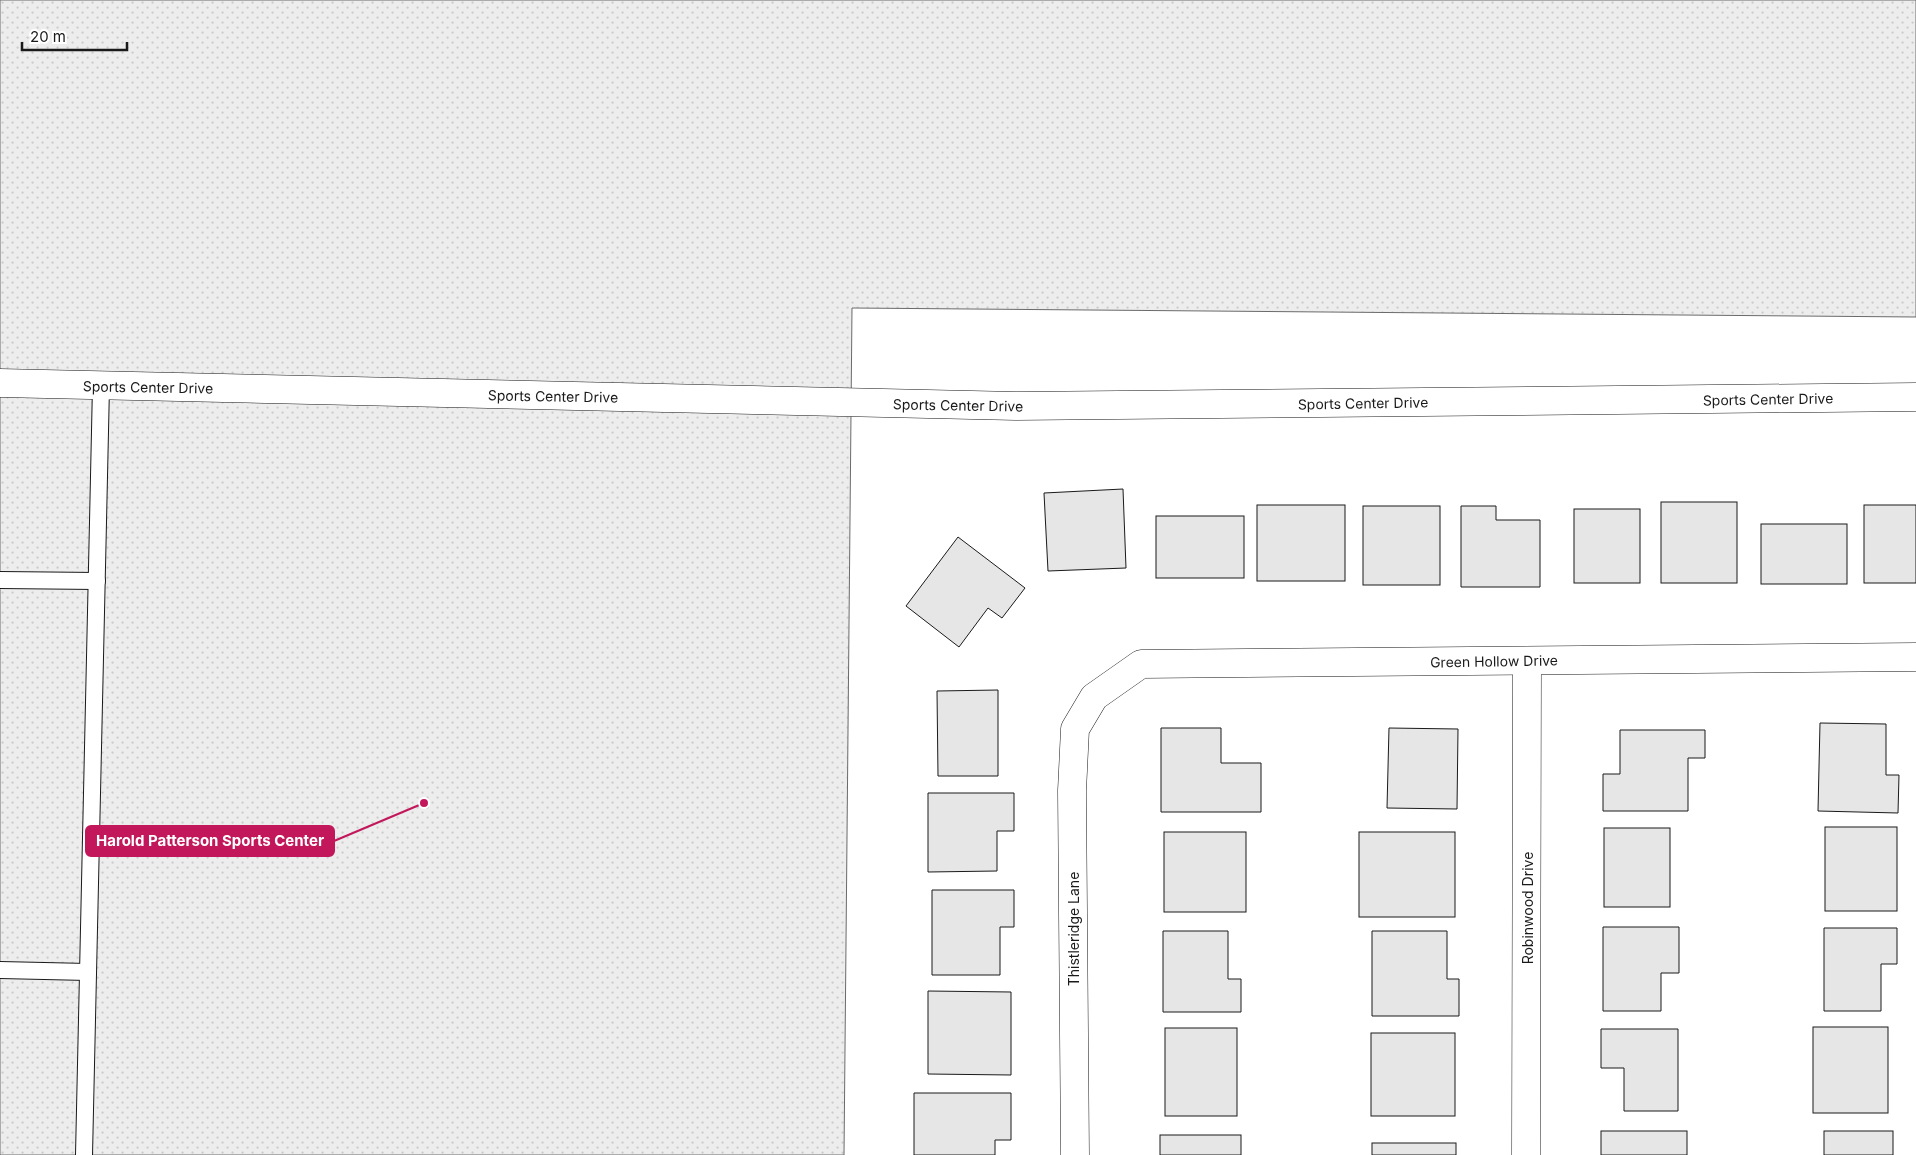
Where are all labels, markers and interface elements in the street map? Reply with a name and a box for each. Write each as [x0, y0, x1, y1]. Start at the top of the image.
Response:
scale bar [22, 20, 128, 52]
text: 20 m [30, 27, 66, 46]
street label: Sports Center Drive [83, 377, 213, 397]
street label: Sports Center Drive [488, 386, 618, 406]
street label: Sports Center Drive [1703, 389, 1833, 409]
street label: Sports Center Drive [1298, 393, 1428, 413]
street label: Sports Center Drive [893, 395, 1023, 415]
street label: Green Hollow Drive [1430, 651, 1558, 671]
callout: Harold Patterson Sports Center [86, 826, 334, 856]
text: Harold Patterson Sports Center [96, 831, 324, 850]
street label: Robinwood Drive [1519, 852, 1536, 964]
street label: Thistleridge Lane [1065, 872, 1082, 986]

